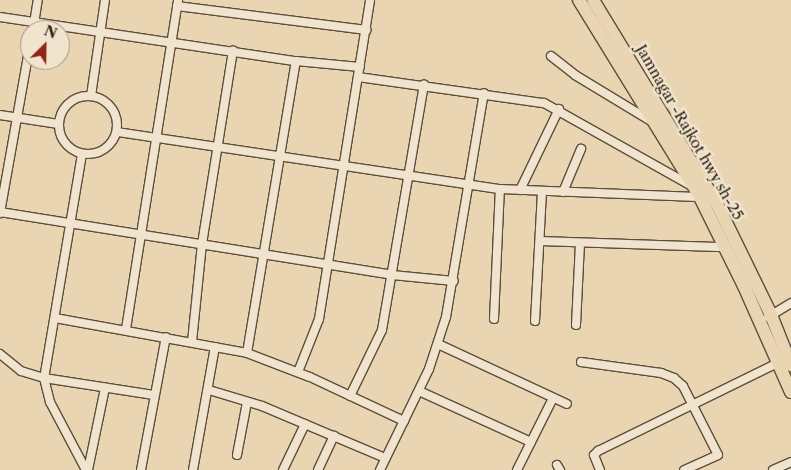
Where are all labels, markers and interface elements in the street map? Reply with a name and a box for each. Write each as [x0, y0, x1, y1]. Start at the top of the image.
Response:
north arrow [20, 20, 70, 70]
text: N [41, 21, 60, 43]
street label: Jamnagar -Rajkot hwy sh-25 [632, 41, 748, 223]

